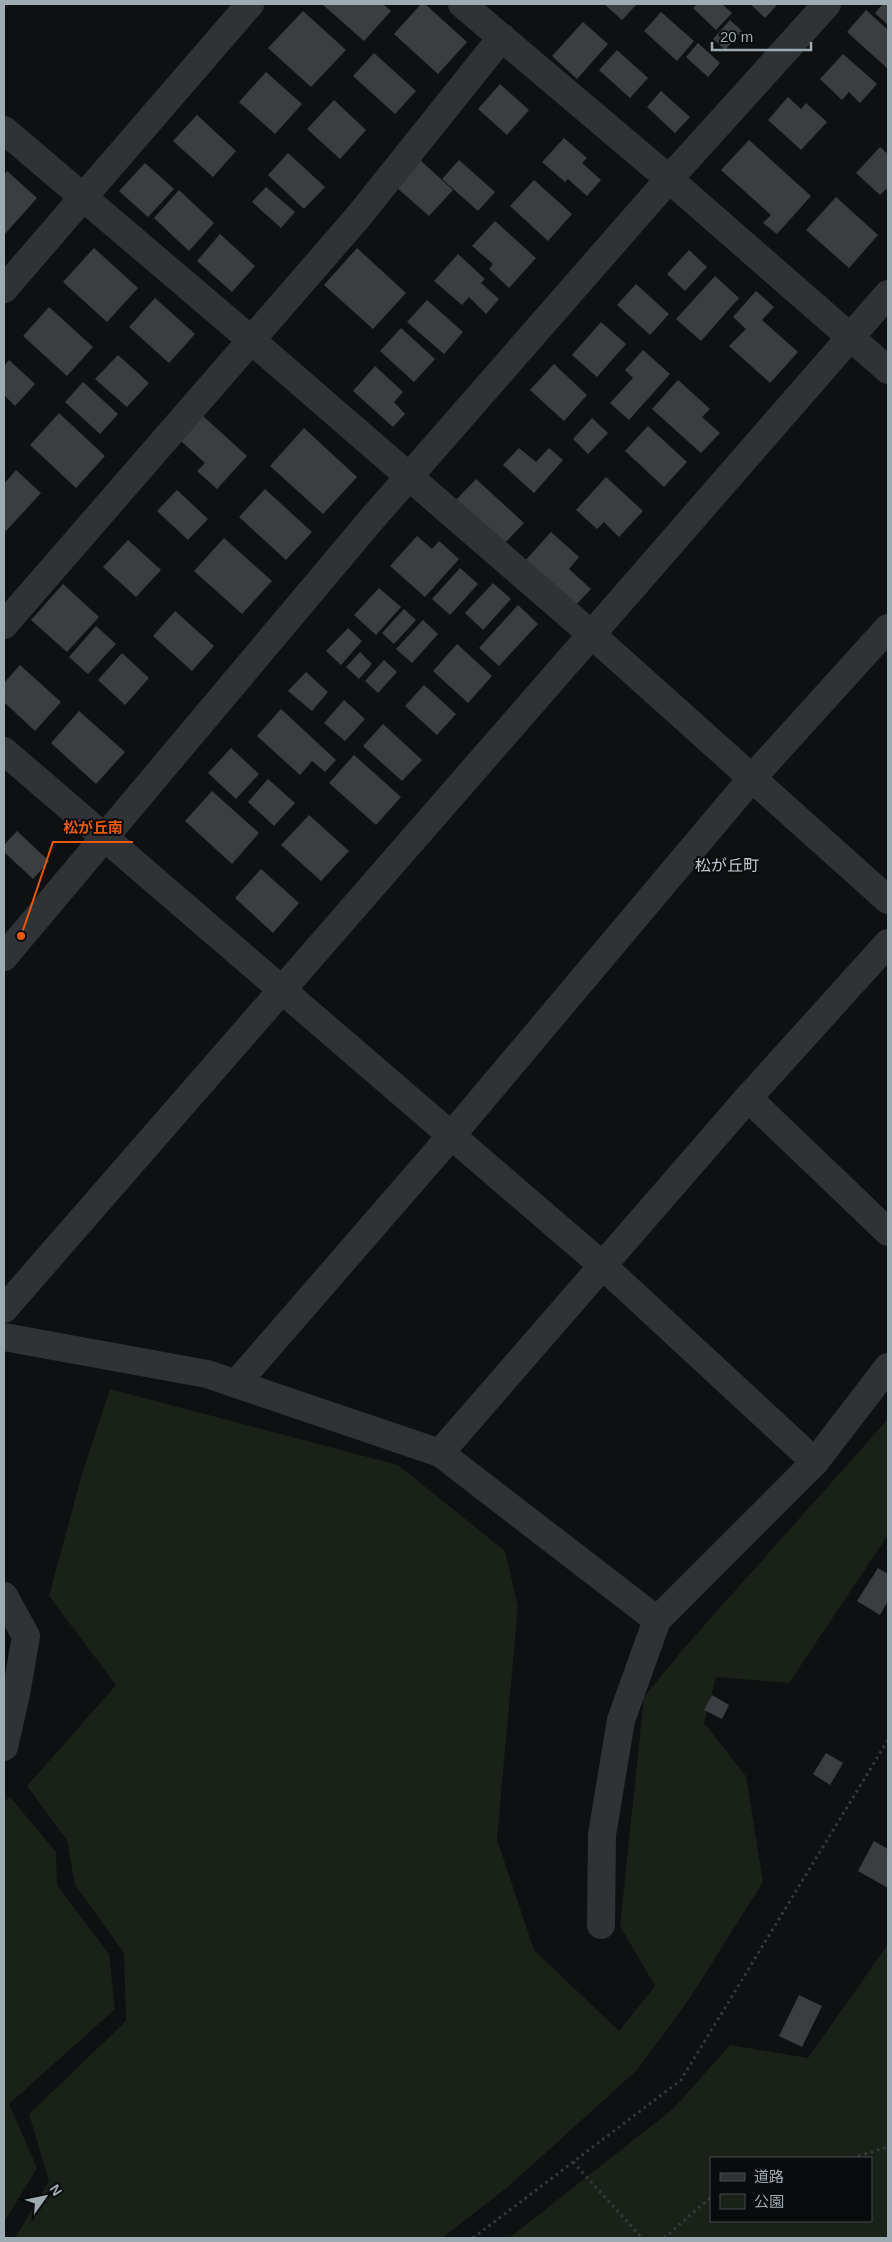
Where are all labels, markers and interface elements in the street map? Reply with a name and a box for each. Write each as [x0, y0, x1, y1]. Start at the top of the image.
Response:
scale bar [712, 20, 811, 52]
text: 20 m [720, 28, 753, 45]
callout: 松が丘南 [53, 812, 133, 842]
text: 松が丘南 [63, 819, 123, 836]
district label: 松が丘町 [695, 857, 759, 874]
legend [710, 2157, 872, 2222]
text: 道路 [754, 2168, 784, 2185]
north arrow [20, 2172, 70, 2222]
text: N [46, 2181, 65, 2199]
text: 公園 [754, 2193, 784, 2210]

